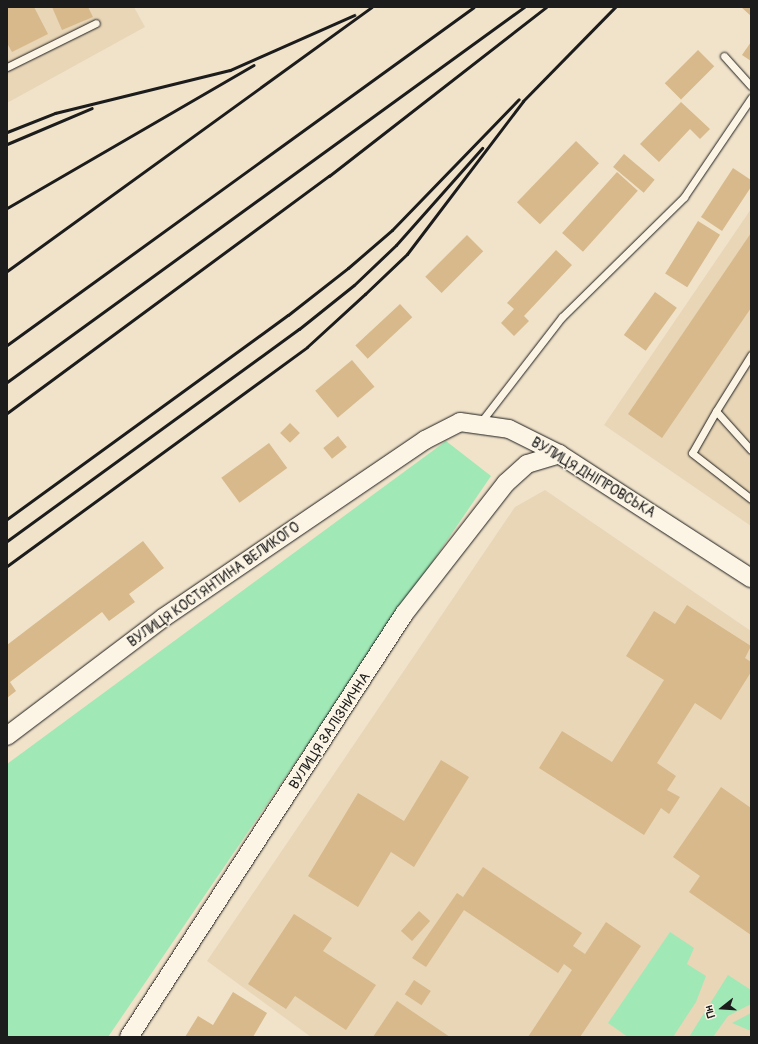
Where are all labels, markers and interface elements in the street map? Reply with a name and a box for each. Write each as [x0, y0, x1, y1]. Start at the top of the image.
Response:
street label: ВУЛИЦЯ ДНІПРОВСЬКА [528, 434, 658, 522]
street label: ВУЛИЦЯ КОСТЯНТИНА ВЕЛИКОГО [125, 519, 303, 651]
street label: ВУЛИЦЯ ЗАЛІЗНИЧНА [286, 669, 374, 793]
north arrow [702, 988, 742, 1028]
text: Пн [702, 1004, 718, 1019]

